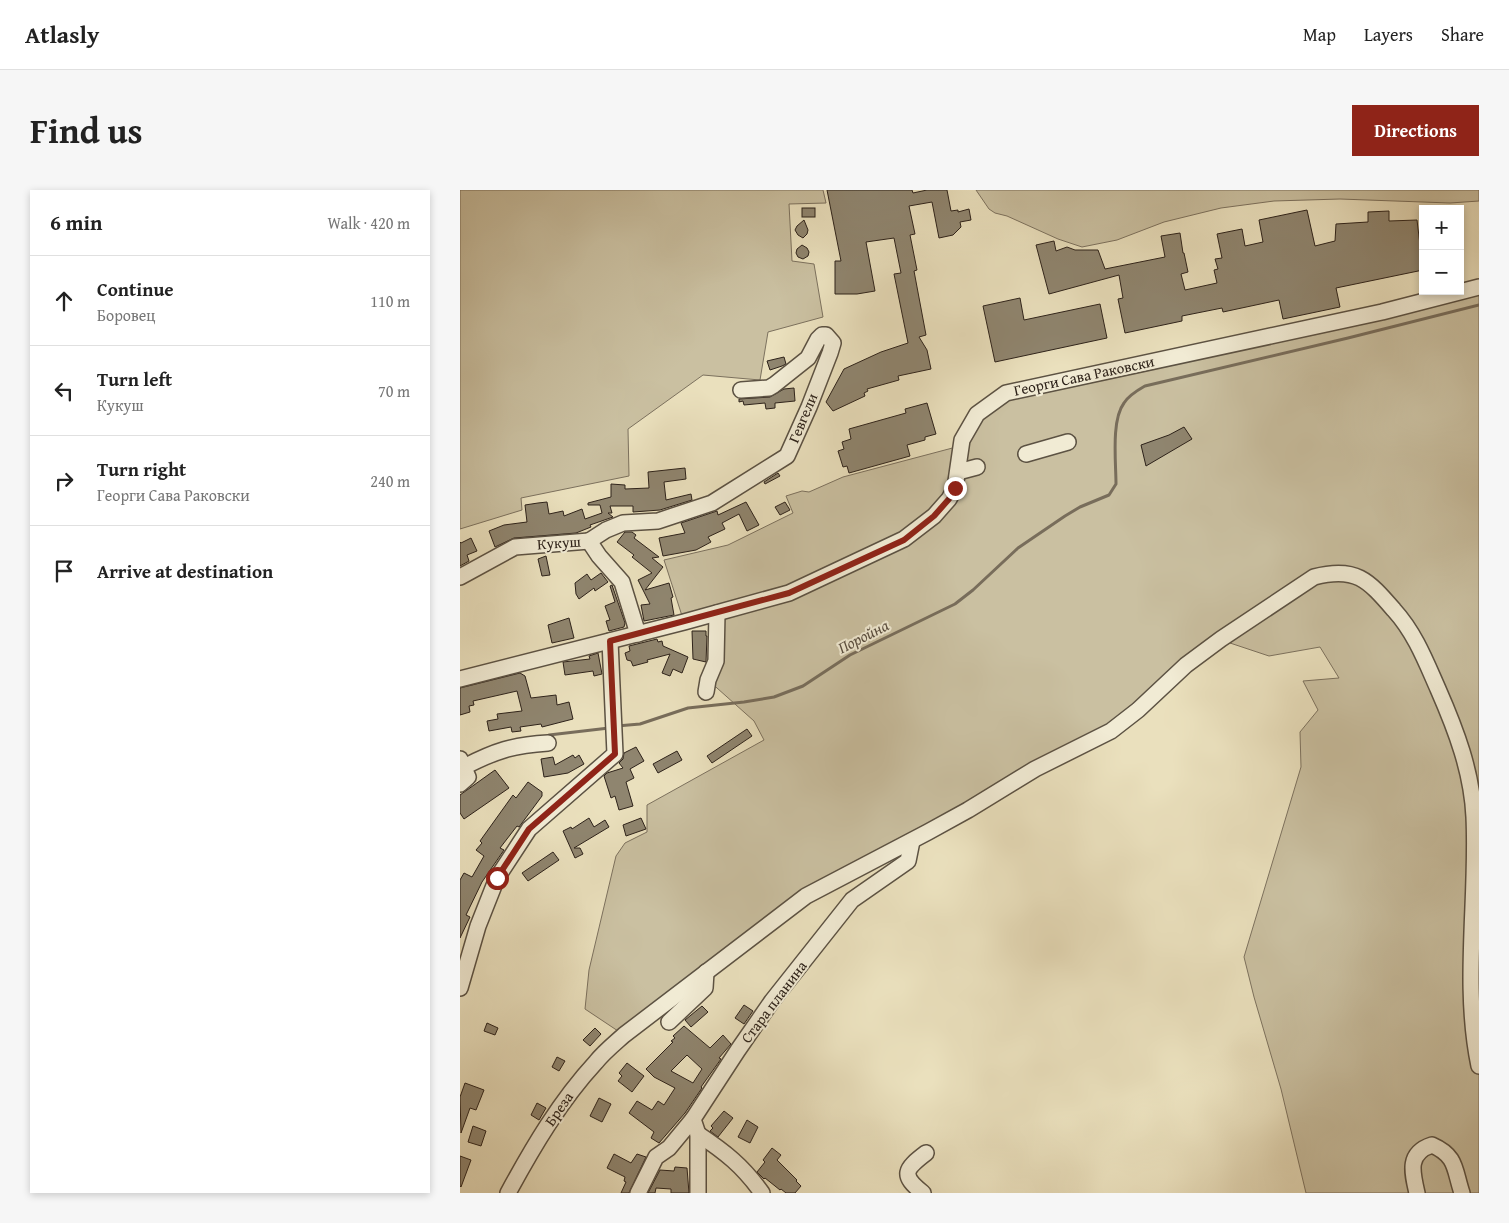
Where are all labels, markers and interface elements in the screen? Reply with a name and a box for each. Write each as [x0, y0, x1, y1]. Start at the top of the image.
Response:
text: Atlasly [25, 17, 99, 52]
text: Map [1303, 21, 1336, 48]
text: Layers [1364, 21, 1413, 48]
text: Share [1441, 21, 1484, 48]
text: Find us [30, 105, 143, 156]
button: Directions [1352, 105, 1479, 156]
map controls [1419, 205, 1464, 295]
button: + [1419, 205, 1464, 250]
text: 6 min [50, 207, 102, 238]
text: Walk · 420 m [327, 211, 410, 235]
button: − [1419, 250, 1464, 295]
text: Continue [97, 275, 174, 303]
icon: ahead [50, 287, 78, 315]
text: 110 m [370, 289, 410, 313]
text: Боровец [97, 303, 155, 327]
street label: Георги Сава Раковски [1012, 350, 1156, 401]
text: Turn left [97, 365, 172, 393]
icon: left [50, 377, 78, 405]
text: 70 m [378, 379, 410, 403]
street label: Гевгели [783, 390, 822, 446]
text: Кукуш [97, 393, 144, 417]
text: Turn right [97, 455, 186, 483]
icon: right [50, 467, 78, 495]
text: 240 m [370, 469, 410, 493]
route end [944, 477, 967, 500]
text: Георги Сава Раковски [97, 483, 250, 507]
street label: Кукуш [536, 531, 581, 554]
icon: arrive [50, 557, 78, 585]
text: Arrive at destination [97, 557, 273, 585]
water label: Поройна [833, 613, 893, 659]
route start [486, 867, 509, 890]
street label: Стара планина [736, 955, 812, 1047]
street label: Бреза [539, 1087, 578, 1130]

